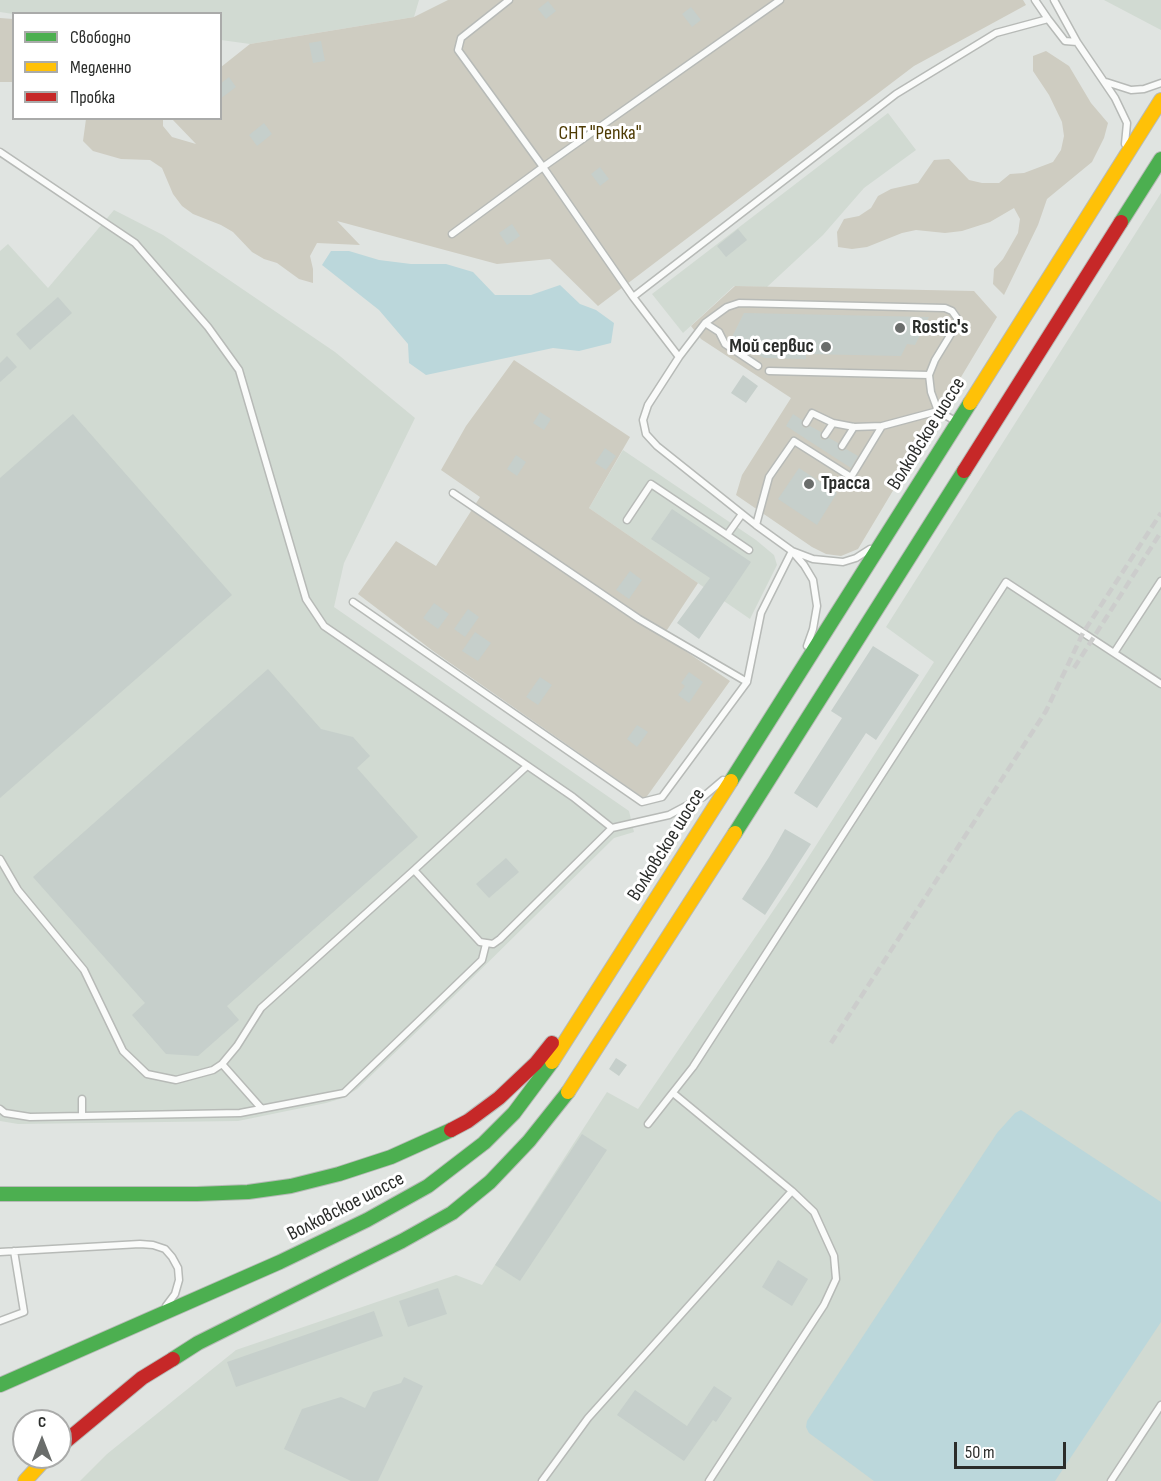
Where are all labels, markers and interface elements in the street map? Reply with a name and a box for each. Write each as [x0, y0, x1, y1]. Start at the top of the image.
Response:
legend [12, 12, 222, 120]
text: Свободно [70, 27, 131, 48]
text: Медленно [70, 57, 132, 78]
text: Пробка [70, 87, 115, 108]
park label: СНТ "Репка" [558, 122, 642, 146]
place label: Rostic's [912, 316, 968, 340]
marker: Rostic's [893, 321, 907, 335]
place label: Мой сервис [729, 335, 814, 359]
marker: Мой сервис [819, 340, 833, 354]
street label: Волковское шоссе [883, 373, 971, 495]
place label: Трасса [821, 472, 870, 496]
marker: Трасса [802, 477, 816, 491]
street label: Волковское шоссе [623, 784, 711, 906]
street label: Волковское шоссе [284, 1167, 408, 1247]
north arrow [12, 1409, 72, 1469]
text: С [38, 1413, 46, 1432]
scale bar [957, 1430, 1070, 1468]
text: 50 m [965, 1442, 995, 1463]

